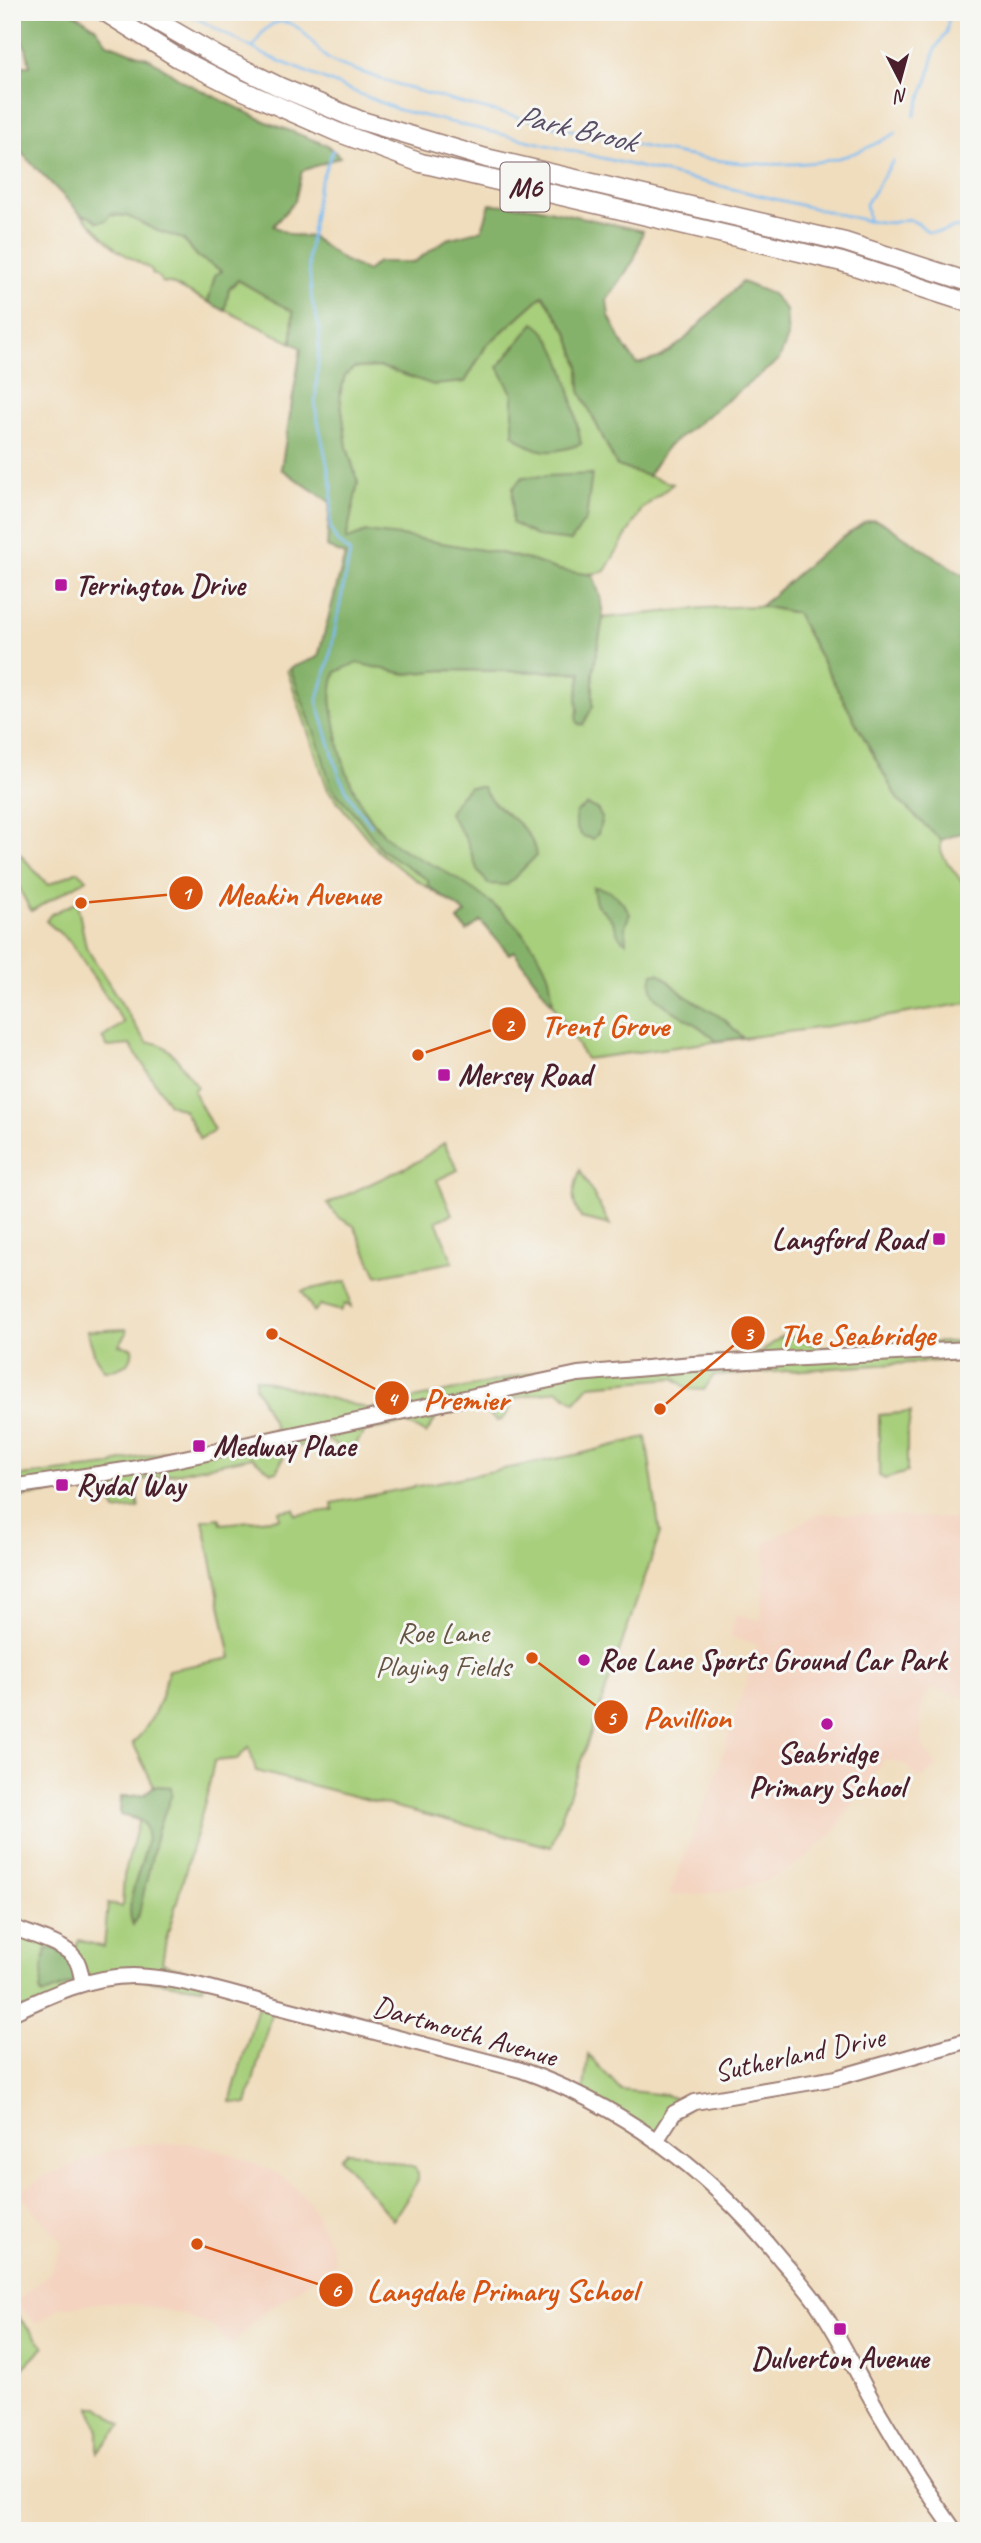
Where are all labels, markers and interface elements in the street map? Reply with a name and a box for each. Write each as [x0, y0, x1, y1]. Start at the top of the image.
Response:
north arrow [866, 46, 936, 116]
text: N [891, 83, 909, 109]
water label: Park Brook [513, 94, 645, 163]
road number: M6 [500, 162, 550, 212]
place label: Terrington Drive [75, 566, 247, 604]
marker: Terrington Drive [53, 577, 69, 593]
callout: Meakin Avenue [169, 867, 394, 920]
text: Meakin Avenue [218, 874, 383, 915]
text: 1 [181, 881, 193, 907]
callout: Trent Grove [492, 998, 682, 1051]
text: Trent Grove [541, 1005, 671, 1046]
text: 2 [504, 1012, 516, 1038]
place label: Mersey Road [458, 1056, 596, 1094]
marker: Mersey Road [436, 1067, 452, 1083]
place label: Langford Road [772, 1220, 930, 1258]
marker: Langford Road [931, 1231, 947, 1247]
callout: The Seabridge [731, 1307, 949, 1360]
text: The Seabridge [779, 1314, 937, 1355]
text: 3 [743, 1321, 755, 1347]
callout: Premier [374, 1372, 522, 1425]
text: Premier [423, 1379, 512, 1420]
text: 4 [387, 1386, 399, 1412]
place label: Medway Place [213, 1427, 358, 1465]
marker: Medway Place [191, 1438, 207, 1454]
place label: Rydal Way [76, 1466, 188, 1504]
marker: Rydal Way [54, 1477, 70, 1493]
park label: Roe Lane Playing Fields [375, 1613, 514, 1685]
place label: Roe Lane Sports Ground Car Park [598, 1641, 949, 1679]
marker: Roe Lane Sports Ground Car Park [576, 1652, 592, 1668]
callout: Pavillion [594, 1691, 745, 1744]
text: Pavillion [643, 1697, 732, 1738]
text: 5 [606, 1705, 617, 1731]
marker: Seabridge Primary School [819, 1716, 835, 1732]
place label: Seabridge Primary School [749, 1734, 911, 1806]
street label: Dartmouth Avenue [369, 1987, 564, 2076]
street label: Sutherland Drive [710, 2017, 890, 2091]
callout: Langdale Primary School [318, 2264, 652, 2317]
text: Langdale Primary School [367, 2270, 644, 2311]
text: 6 [331, 2277, 343, 2303]
marker: Dulverton Avenue [832, 2321, 848, 2337]
place label: Dulverton Avenue [751, 2339, 931, 2377]

